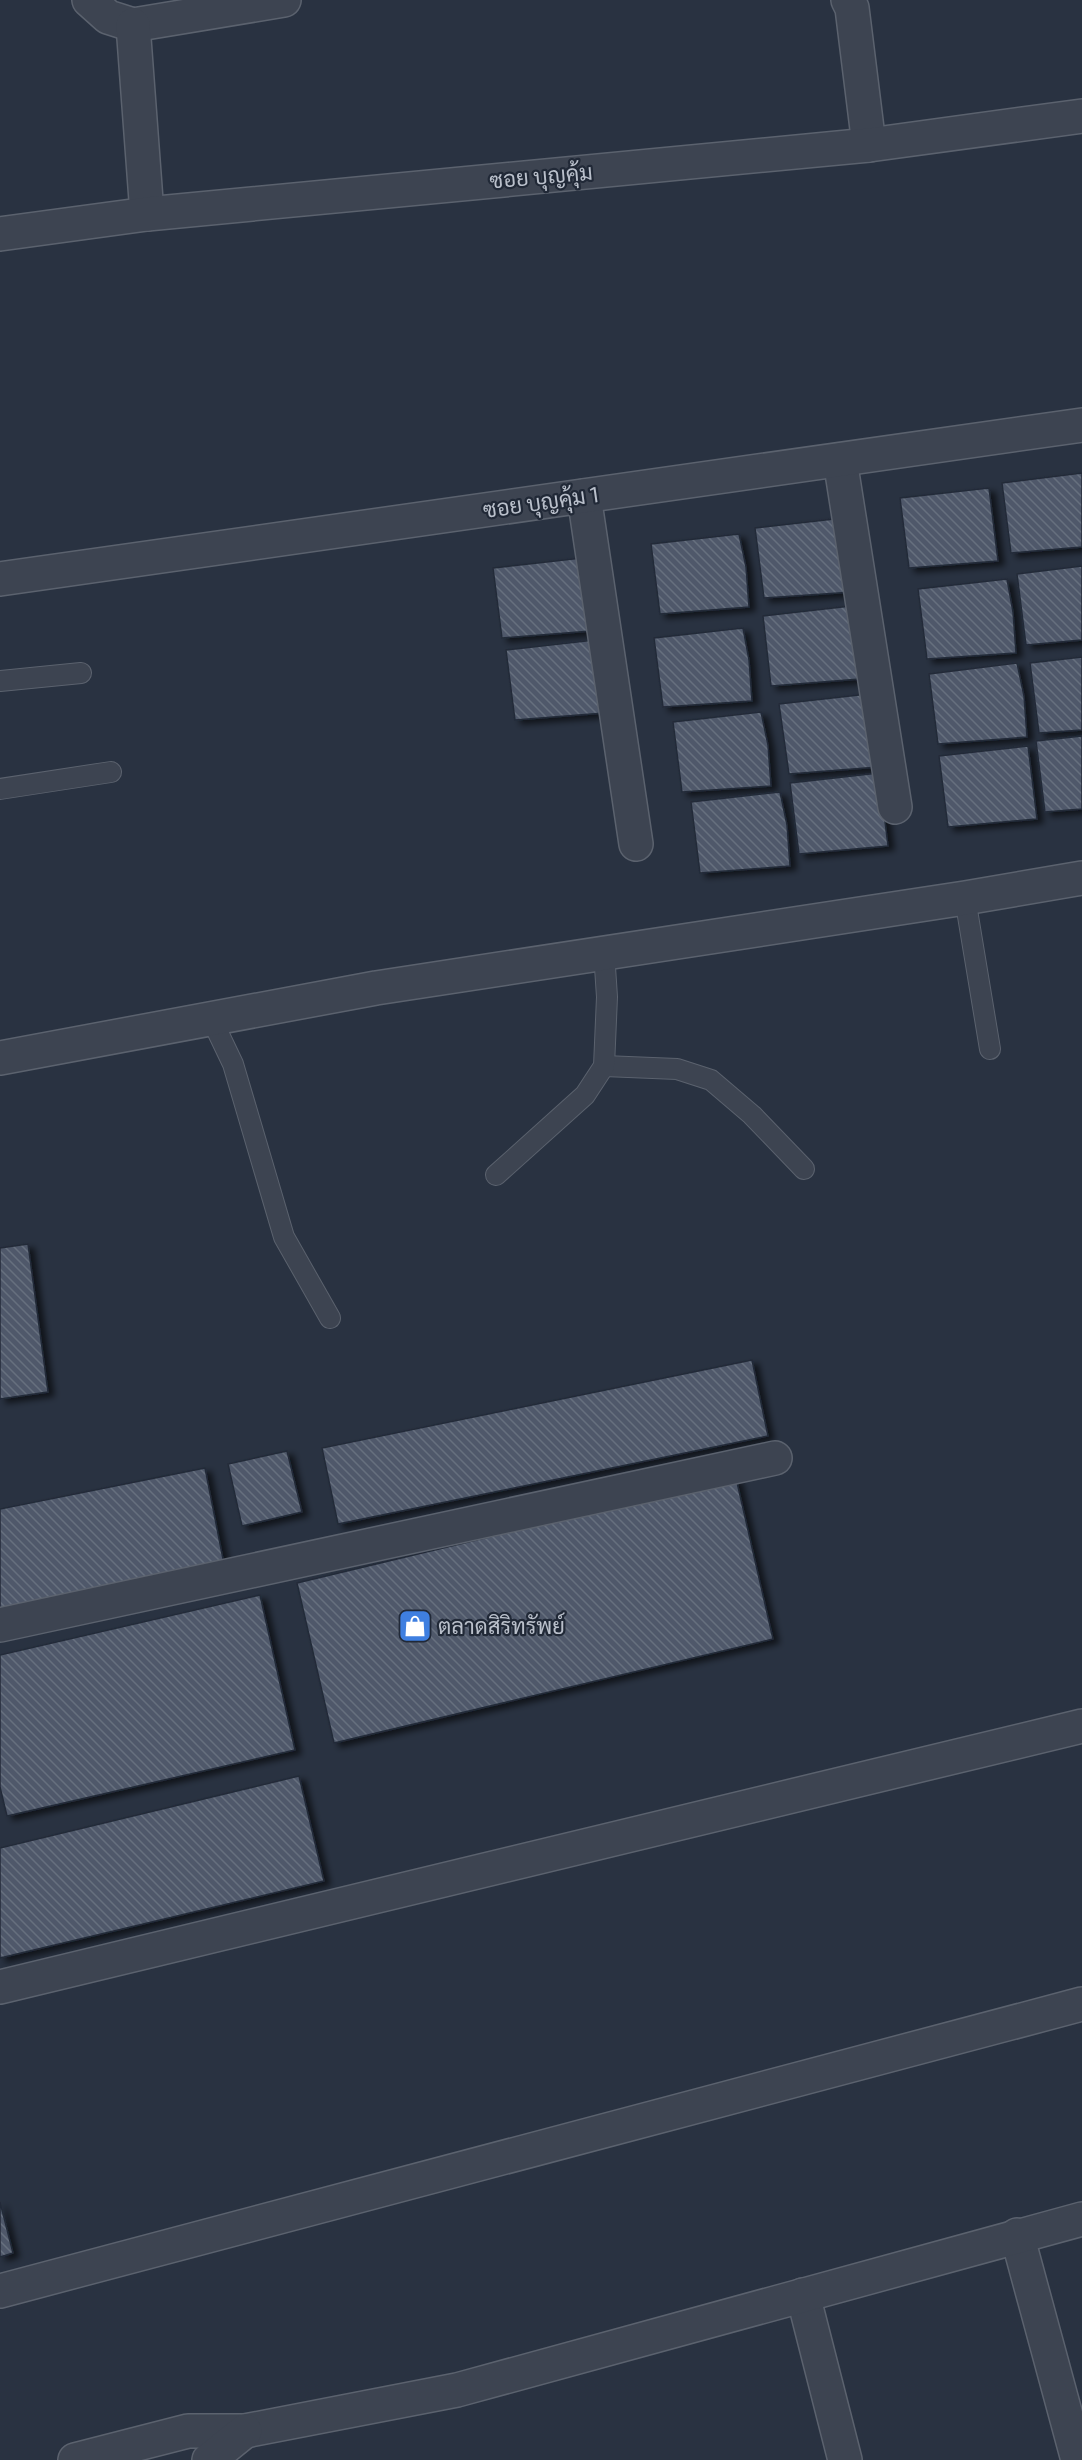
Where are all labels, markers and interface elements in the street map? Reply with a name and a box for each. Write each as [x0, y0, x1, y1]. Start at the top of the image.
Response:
street label: ซอย บุญคุ้ม [488, 158, 594, 196]
street label: ซอย บุญคุ้ม 1 [481, 480, 601, 526]
shop icon: ตลาดสิริทรัพย์ [397, 1608, 433, 1644]
place label: ตลาดสิริทรัพย์ [438, 1612, 565, 1638]

